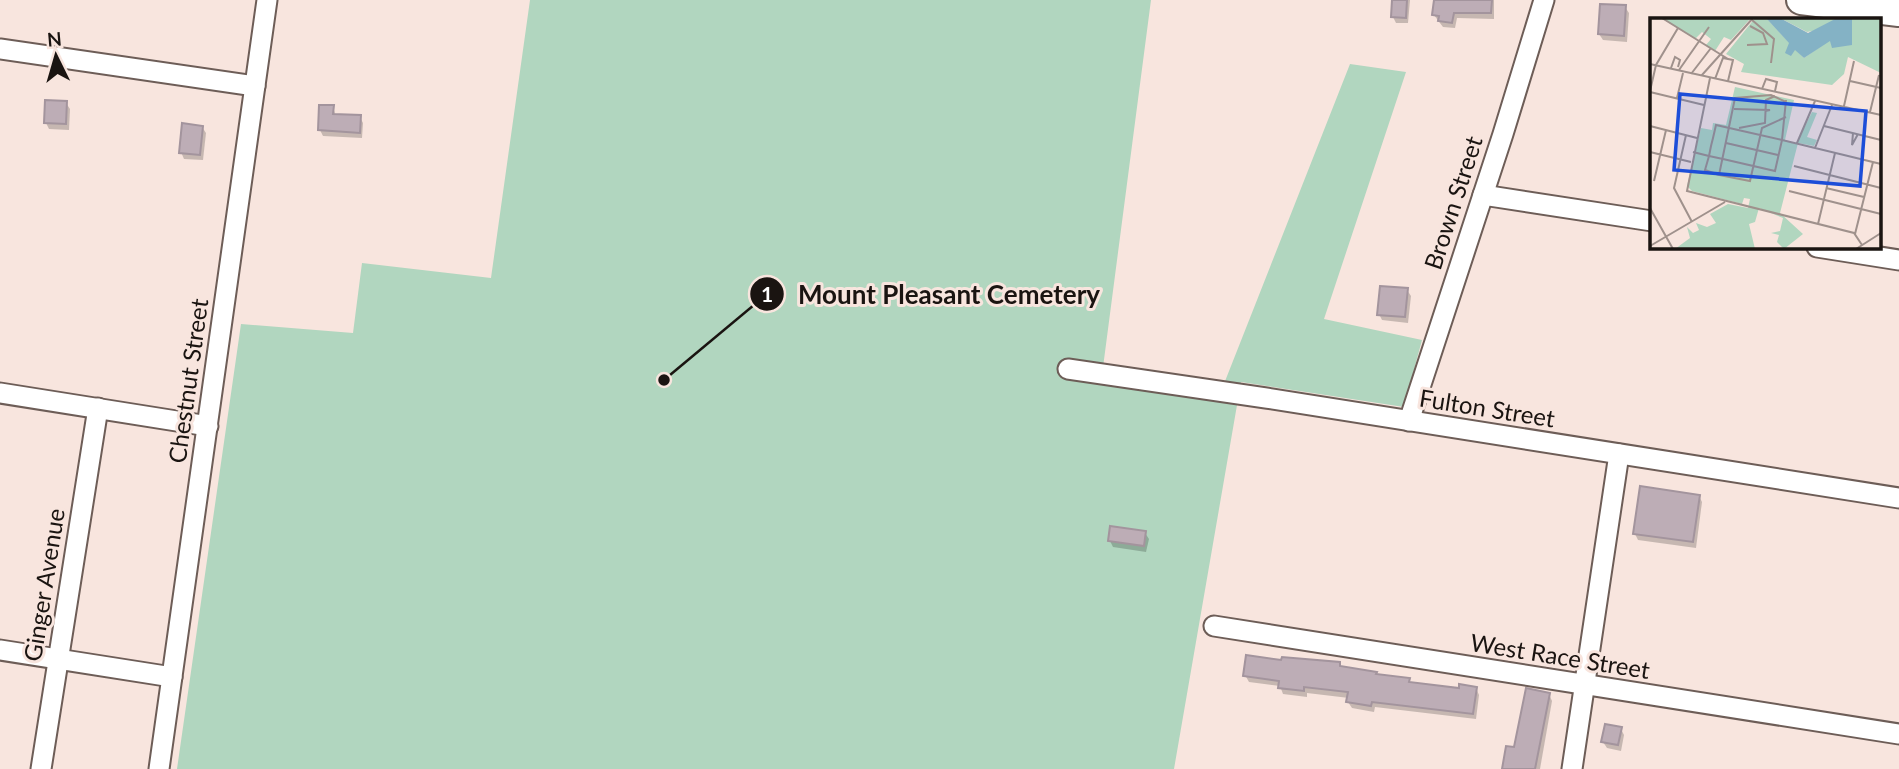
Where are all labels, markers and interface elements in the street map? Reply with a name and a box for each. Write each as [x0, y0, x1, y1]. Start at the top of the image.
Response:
inset map [1650, 18, 1882, 248]
north arrow [21, 21, 91, 91]
text: N [46, 26, 63, 51]
street label: Brown Street [1417, 132, 1488, 273]
callout: Mount Pleasant Cemetery [749, 271, 1114, 318]
text: Mount Pleasant Cemetery [798, 278, 1100, 310]
text: 1 [761, 281, 773, 306]
street label: Chestnut Street [162, 296, 213, 465]
street label: Fulton Street [1418, 383, 1557, 433]
street label: Ginger Avenue [17, 506, 70, 663]
street label: West Race Street [1468, 627, 1652, 684]

